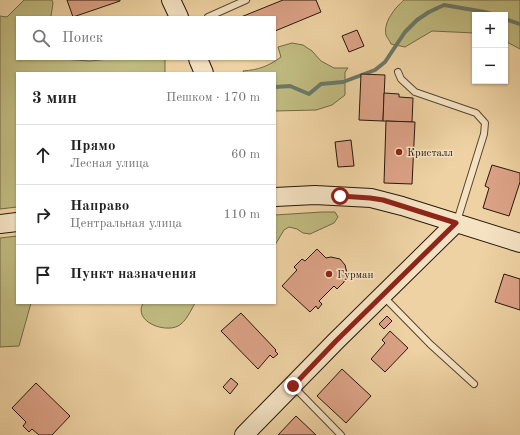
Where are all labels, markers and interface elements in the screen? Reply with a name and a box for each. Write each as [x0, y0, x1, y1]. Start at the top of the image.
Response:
map controls [472, 12, 508, 84]
button: + [472, 12, 508, 48]
search box [16, 16, 276, 60]
icon: search [30, 27, 52, 49]
text: Поиск [62, 31, 103, 46]
button: − [472, 48, 508, 84]
text: 3 мин [32, 90, 77, 107]
text: Пешком · 170 m [166, 91, 260, 104]
text: Прямо [70, 139, 116, 154]
icon: ahead [32, 144, 54, 166]
marker: Кристалл [394, 147, 404, 157]
text: 60 m [231, 148, 260, 161]
place label: Кристалл [407, 148, 454, 159]
text: Лесная улица [70, 157, 149, 170]
route start [331, 187, 349, 205]
text: Направо [70, 199, 129, 214]
icon: right [32, 204, 54, 226]
text: 110 m [223, 208, 260, 221]
text: Центральная улица [70, 217, 182, 230]
icon: arrive [32, 264, 54, 286]
text: Пункт назначения [70, 267, 197, 282]
marker: Гурман [324, 269, 334, 279]
place label: Гурман [337, 270, 373, 281]
route end [284, 377, 302, 395]

